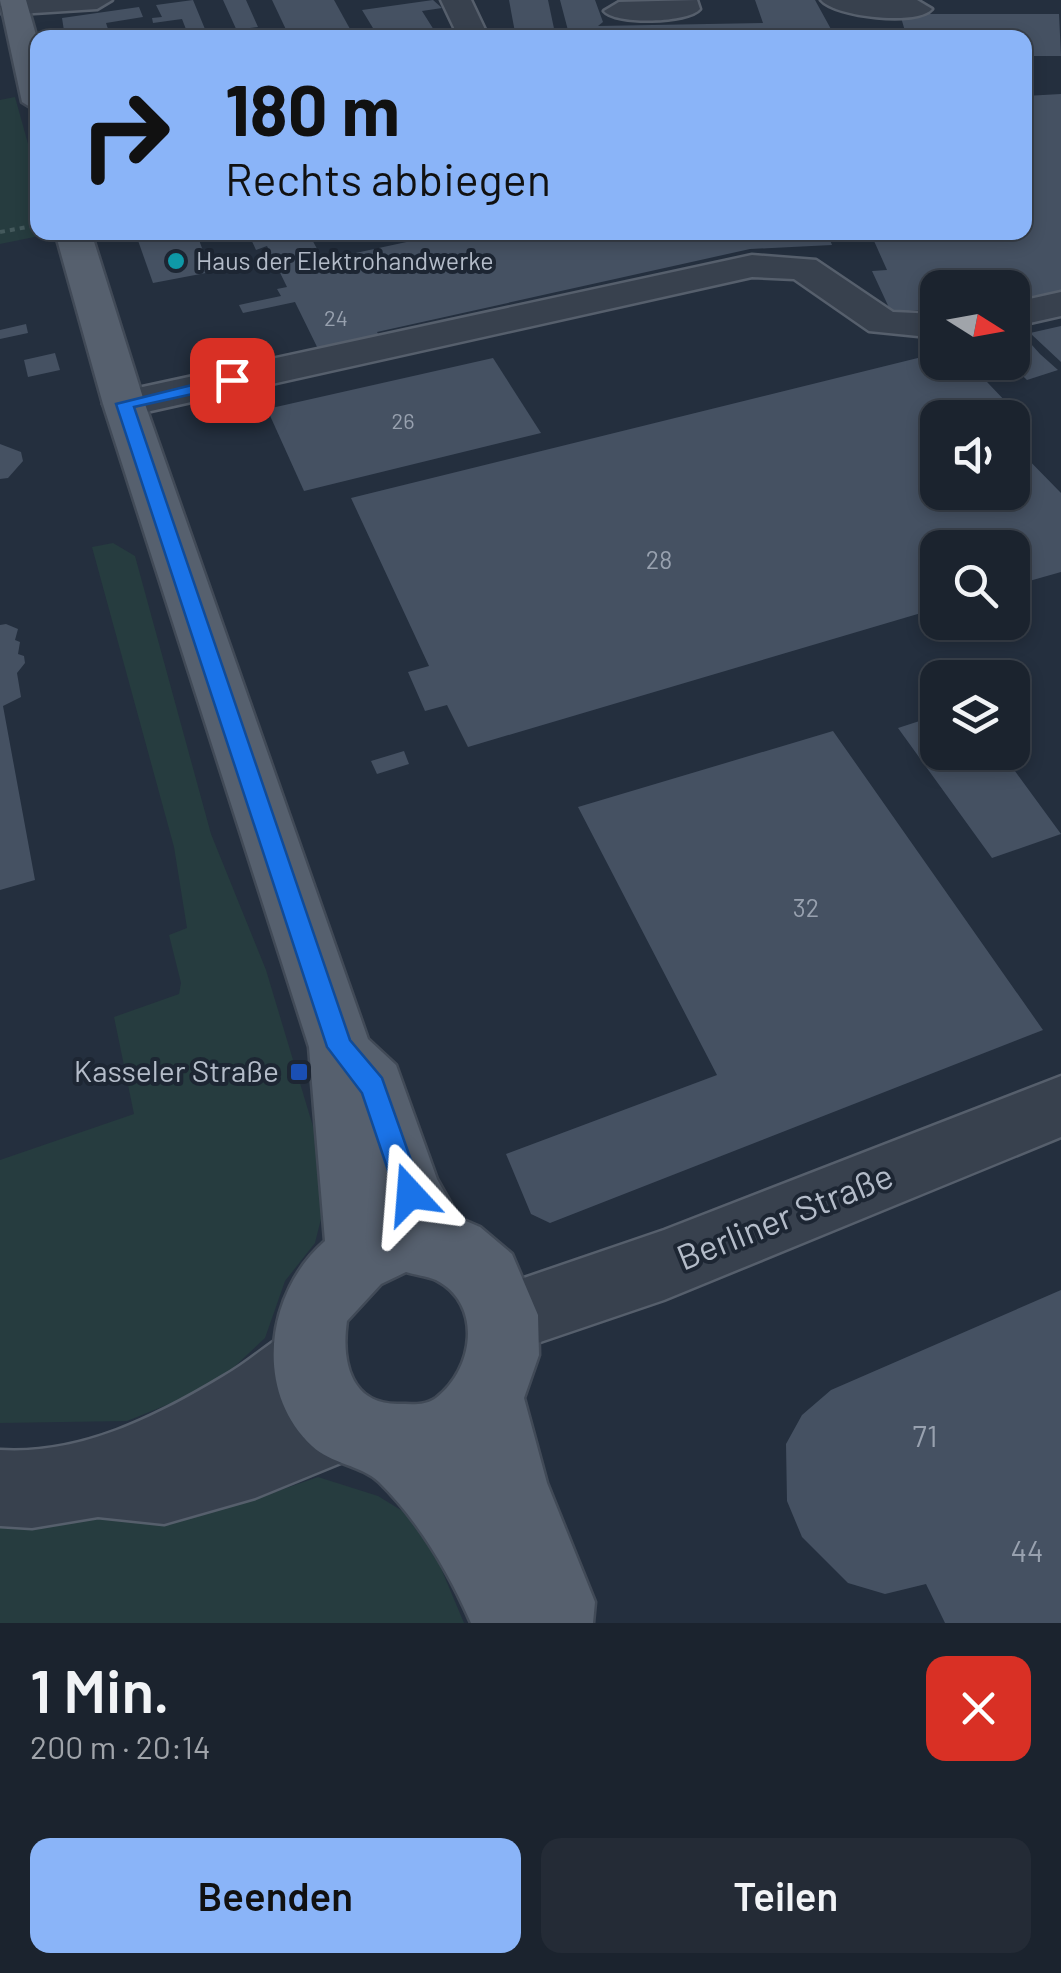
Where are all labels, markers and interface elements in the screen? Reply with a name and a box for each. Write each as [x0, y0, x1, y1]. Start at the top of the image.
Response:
text: 180 m [225, 66, 400, 150]
icon: right [60, 70, 190, 200]
text: Rechts abbiegen [225, 151, 551, 205]
place label: Haus der Elektrohandwerke [196, 245, 494, 275]
marker: Haus der Elektrohandwerke [165, 250, 187, 272]
north arrow [920, 270, 1030, 380]
map controls [920, 270, 1030, 770]
house number: 24 [324, 304, 348, 330]
pin [190, 338, 275, 423]
icon: arrive [205, 353, 260, 408]
button: sound [920, 400, 1030, 510]
house number: 26 [391, 407, 415, 433]
button: search [920, 530, 1030, 640]
house number: 28 [646, 544, 672, 574]
button: layers [920, 660, 1030, 770]
house number: 32 [793, 892, 819, 922]
place label: Kasseler Straße [74, 1052, 279, 1088]
marker: Kasseler Straße [288, 1061, 310, 1083]
position arrow [358, 1142, 462, 1246]
street label: Berliner Straße [670, 1153, 898, 1278]
house number: 71 [913, 1417, 937, 1453]
house number: 44 [1010, 1532, 1044, 1568]
text: 1 Min. [30, 1653, 170, 1725]
button: close [926, 1656, 1031, 1761]
text: 200 m · 20:14 [30, 1727, 211, 1765]
button: Beenden [30, 1838, 521, 1953]
button: Teilen [541, 1838, 1031, 1953]

